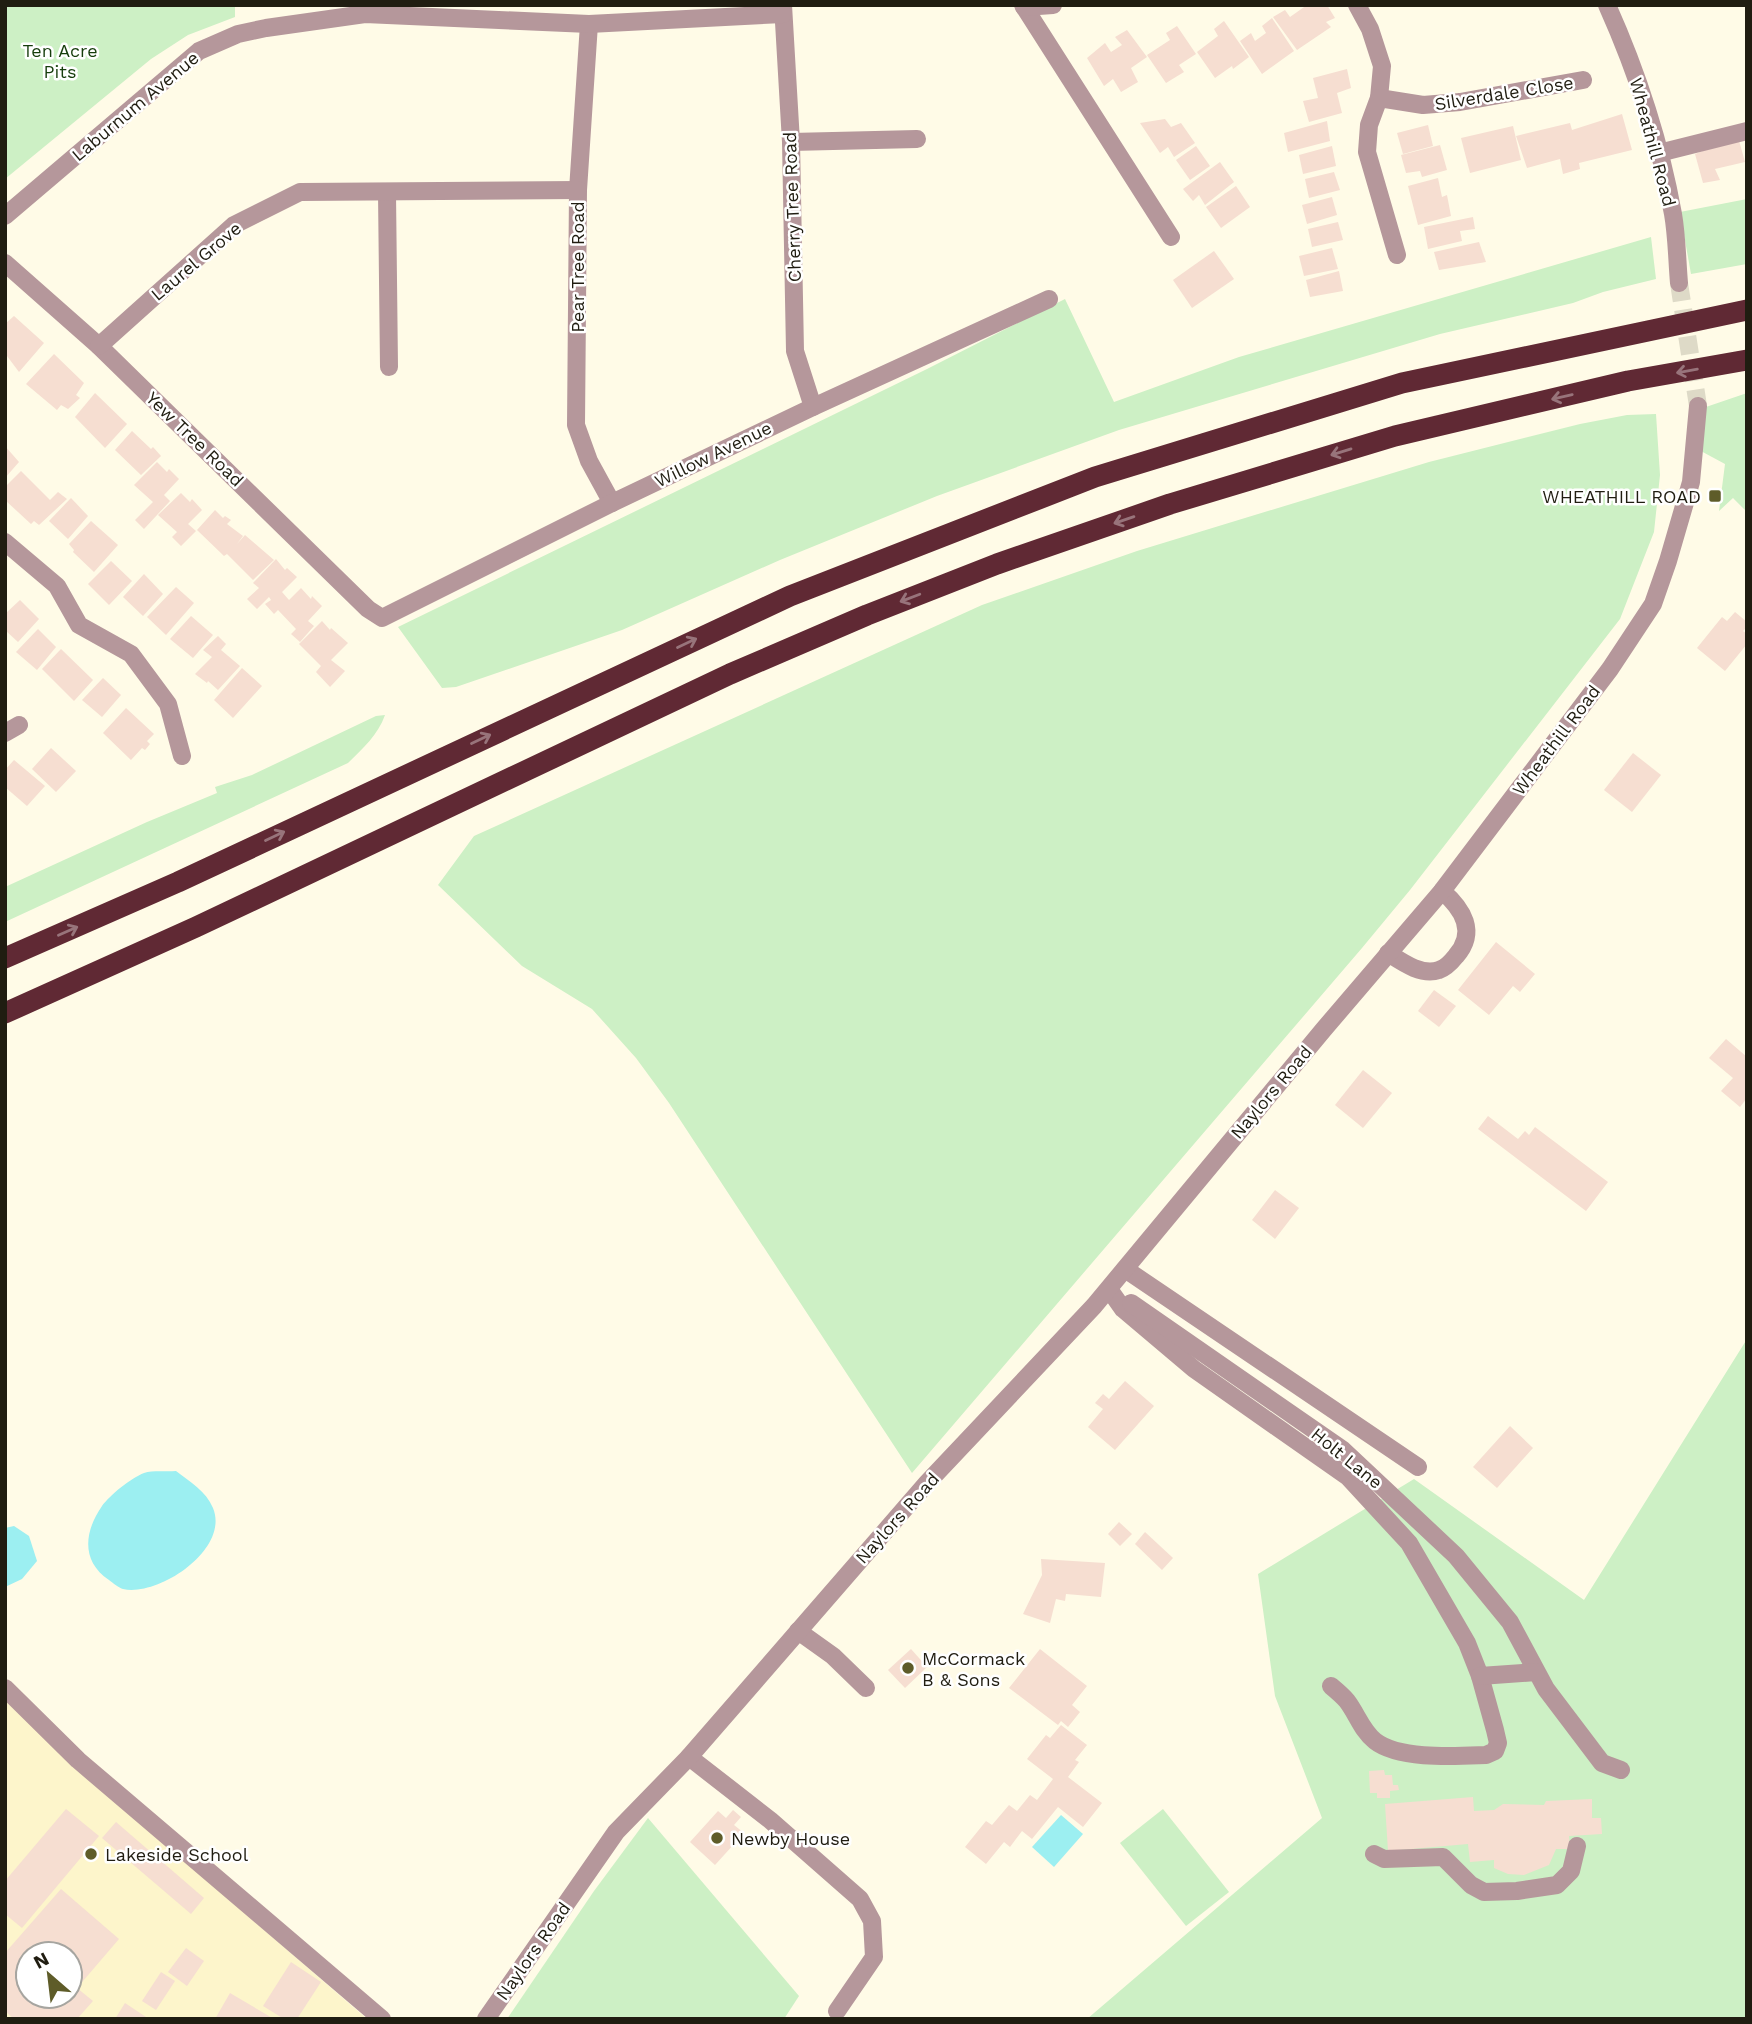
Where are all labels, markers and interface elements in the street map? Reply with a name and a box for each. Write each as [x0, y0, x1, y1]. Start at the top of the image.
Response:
park label: Ten Acre Pits [22, 40, 98, 82]
street label: Laburnum Avenue [67, 47, 203, 165]
street label: Silverdale Close [1433, 72, 1575, 114]
street label: Wheathill Road [1626, 75, 1680, 209]
street label: Cherry Tree Road [779, 131, 805, 283]
street label: Pear Tree Road [567, 201, 588, 333]
street label: Laurel Grove [147, 217, 245, 305]
one-way arrow [1677, 364, 1699, 378]
street label: Yew Tree Road [142, 387, 248, 491]
one-way arrow [1551, 391, 1574, 404]
street label: Willow Avenue [651, 417, 775, 491]
one-way arrow [1330, 447, 1352, 460]
place label: WHEATHILL ROAD [1542, 486, 1701, 507]
marker: WHEATHILL ROAD [1707, 488, 1723, 504]
one-way arrow [1113, 514, 1135, 527]
one-way arrow [900, 593, 922, 606]
one-way arrow [676, 636, 697, 649]
street label: Wheathill Road [1508, 681, 1604, 799]
one-way arrow [469, 732, 491, 745]
one-way arrow [264, 829, 285, 843]
one-way arrow [57, 924, 78, 937]
street label: Naylors Road [1226, 1041, 1316, 1143]
street label: Holt Lane [1307, 1423, 1387, 1493]
street label: Naylors Road [851, 1468, 943, 1568]
place label: McCormack B & Sons [922, 1648, 1025, 1690]
marker: McCormack B & Sons [900, 1660, 916, 1676]
place label: Newby House [731, 1828, 850, 1849]
marker: Newby House [709, 1830, 725, 1846]
place label: Lakeside School [105, 1844, 249, 1865]
marker: Lakeside School [83, 1846, 99, 1862]
street label: Naylors Road [491, 1898, 575, 2004]
north arrow [14, 1940, 84, 2010]
text: N [30, 1947, 53, 1974]

